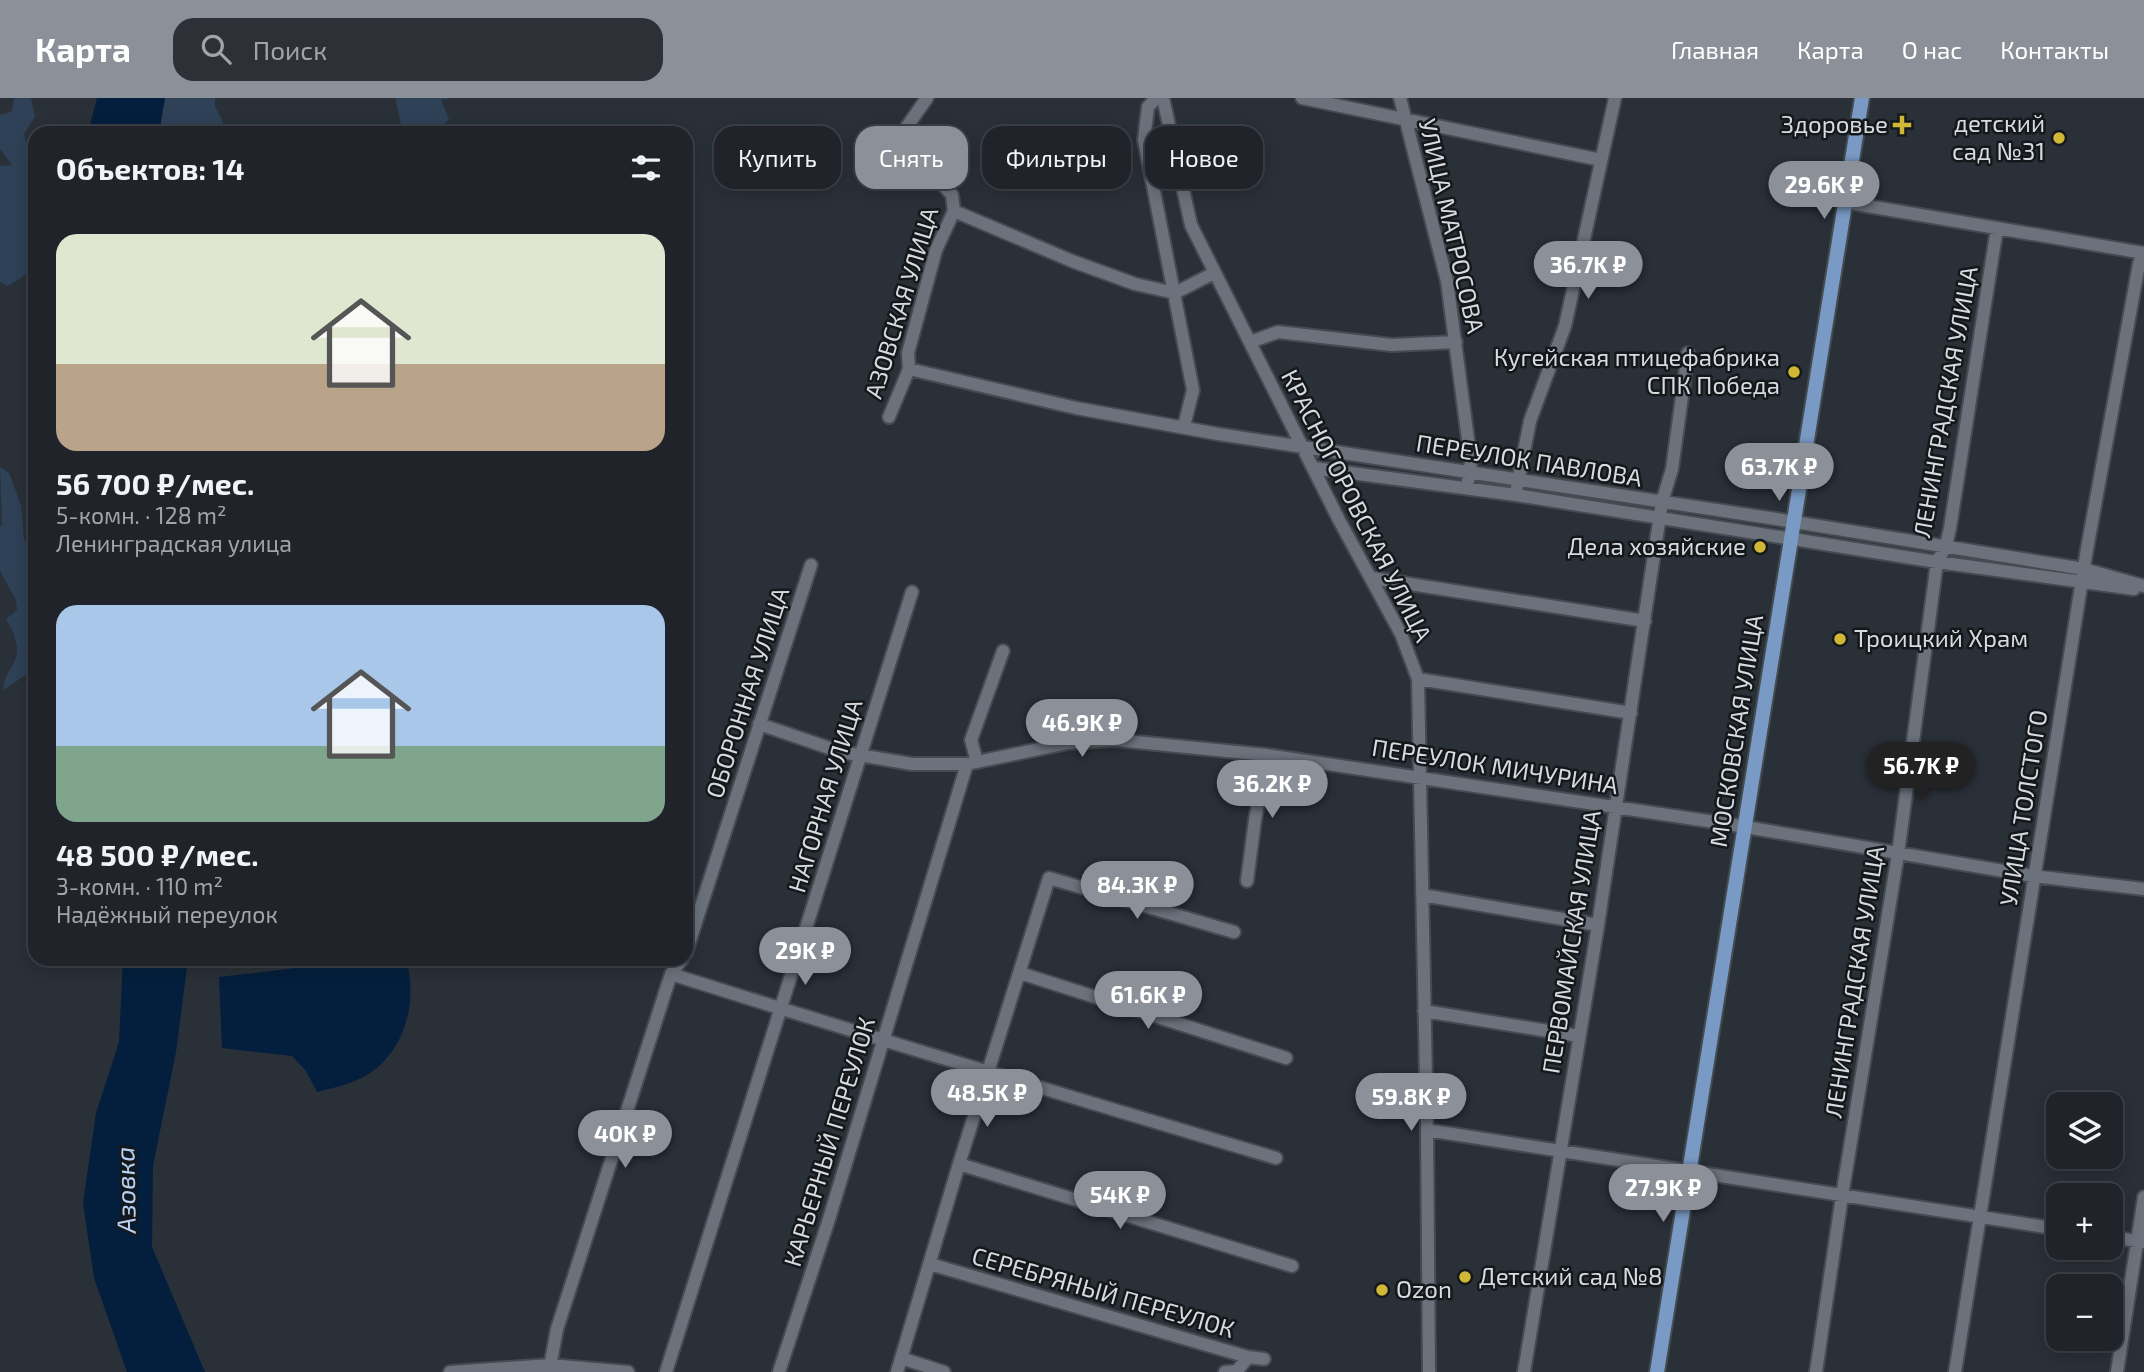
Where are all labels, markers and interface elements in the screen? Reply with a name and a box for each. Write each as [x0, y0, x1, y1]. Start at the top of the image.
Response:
search box [173, 18, 663, 81]
text: Карта [35, 29, 131, 69]
icon: search [197, 30, 235, 68]
text: Поиск [253, 34, 327, 65]
text: Главная [1671, 35, 1759, 64]
text: Карта [1797, 35, 1864, 64]
text: О нас [1902, 35, 1962, 64]
text: Контакты [2000, 35, 2109, 64]
place label: детский сад №31 [1952, 108, 2045, 165]
place label: Здоровье [1781, 109, 1888, 138]
street label: УЛИЦА МАТРОСОВА [1414, 115, 1491, 336]
marker: Здоровье [1894, 117, 1910, 133]
chip: Купить [714, 126, 841, 189]
chip: Снять [855, 126, 968, 189]
chip: Фильтры [982, 126, 1131, 189]
chip: Новое [1145, 126, 1263, 189]
marker: детский сад №31 [2051, 130, 2067, 146]
icon: filters [627, 149, 665, 187]
text: Объектов: 14 [56, 150, 245, 186]
pin: 29.6K ₽ [1759, 162, 1889, 221]
text: 29.6K ₽ [1784, 170, 1864, 198]
street label: АЗОВСКАЯ УЛИЦА [858, 203, 943, 402]
pin: 36.7K ₽ [1523, 242, 1653, 301]
text: 36.7K ₽ [1550, 250, 1626, 278]
street label: ЛЕНИНГРАДСКАЯ УЛИЦА [1906, 264, 1983, 540]
icon: home [298, 280, 424, 406]
place label: Кугейская птицефабрика СПК Победа [1494, 342, 1780, 399]
street label: КРАСНОГОРОВСКАЯ УЛИЦА [1276, 364, 1439, 646]
marker: Кугейская птицефабрика СПК Победа [1786, 364, 1802, 380]
street label: ПЕРЕУЛОК ПАВЛОВА [1414, 427, 1644, 492]
pin: 63.7K ₽ [1714, 444, 1844, 503]
text: 63.7K ₽ [1741, 452, 1817, 480]
text: 56 700 ₽/мес. [56, 465, 254, 501]
text: 5-комн. · 128 m² [56, 501, 226, 529]
text: Ленинградская улица [56, 529, 292, 557]
place label: Дела хозяйские [1568, 531, 1746, 560]
marker: Дела хозяйские [1752, 539, 1768, 555]
street label: ОБОРОННАЯ УЛИЦА [699, 583, 794, 802]
street label: МОСКОВСКАЯ УЛИЦА [1703, 612, 1768, 849]
place label: Троицкий Храм [1854, 623, 2028, 652]
marker: Троицкий Храм [1832, 631, 1848, 647]
icon: home [298, 651, 424, 777]
street label: НАГОРНАЯ УЛИЦА [781, 695, 868, 896]
pin: 46.9K ₽ [1017, 700, 1147, 759]
text: 46.9K ₽ [1042, 708, 1122, 736]
street label: УЛИЦА ТОЛСТОГО [1993, 708, 2052, 908]
street label: ПЕРЕУЛОК МИЧУРИНА [1370, 732, 1620, 799]
pin: 56.7K ₽ [1856, 742, 1986, 802]
text: 56.7K ₽ [1883, 751, 1959, 779]
pin: 36.2K ₽ [1207, 760, 1337, 820]
text: 36.2K ₽ [1233, 769, 1311, 797]
street label: ПЕРВОМАЙСКАЯ УЛИЦА [1535, 808, 1606, 1076]
text: 48 500 ₽/мес. [56, 836, 259, 872]
street label: ЛЕНИНГРАДСКАЯ УЛИЦА [1818, 844, 1889, 1120]
pin: 84.3K ₽ [1072, 862, 1202, 921]
text: 84.3K ₽ [1097, 870, 1177, 898]
text: 3-комн. · 110 m² [56, 872, 223, 900]
text: Надёжный переулок [56, 900, 278, 928]
pin: 29K ₽ [756, 928, 854, 987]
text: 29K ₽ [775, 936, 835, 964]
pin: 61.6K ₽ [1083, 972, 1213, 1031]
text: 61.6K ₽ [1110, 980, 1186, 1008]
street label: КАРЬЕРНЫЙ ПЕРЕУЛОК [777, 1013, 880, 1270]
pin: 48.5K ₽ [922, 1070, 1052, 1129]
pin: 59.8K ₽ [1346, 1074, 1476, 1133]
text: 48.5K ₽ [947, 1078, 1027, 1106]
text: 59.8K ₽ [1371, 1082, 1451, 1110]
map controls [2046, 1092, 2123, 1351]
button: layers [2046, 1092, 2123, 1169]
pin: 40K ₽ [576, 1110, 674, 1170]
text: 40K ₽ [594, 1119, 656, 1147]
water label: Азовка [108, 1146, 141, 1235]
pin: 27.9K ₽ [1598, 1164, 1728, 1224]
pin: 54K ₽ [1071, 1172, 1169, 1231]
text: 27.9K ₽ [1625, 1173, 1701, 1201]
text: 54K ₽ [1090, 1180, 1150, 1208]
button: + [2046, 1183, 2123, 1260]
street label: СЕРЕБРЯНЫЙ ПЕРЕУЛОК [969, 1240, 1238, 1343]
place label: Детский сад №8 [1479, 1261, 1663, 1290]
marker: Детский сад №8 [1457, 1269, 1473, 1285]
place label: Ozon [1396, 1274, 1452, 1303]
button: − [2046, 1274, 2123, 1351]
marker: Ozon [1374, 1282, 1390, 1298]

